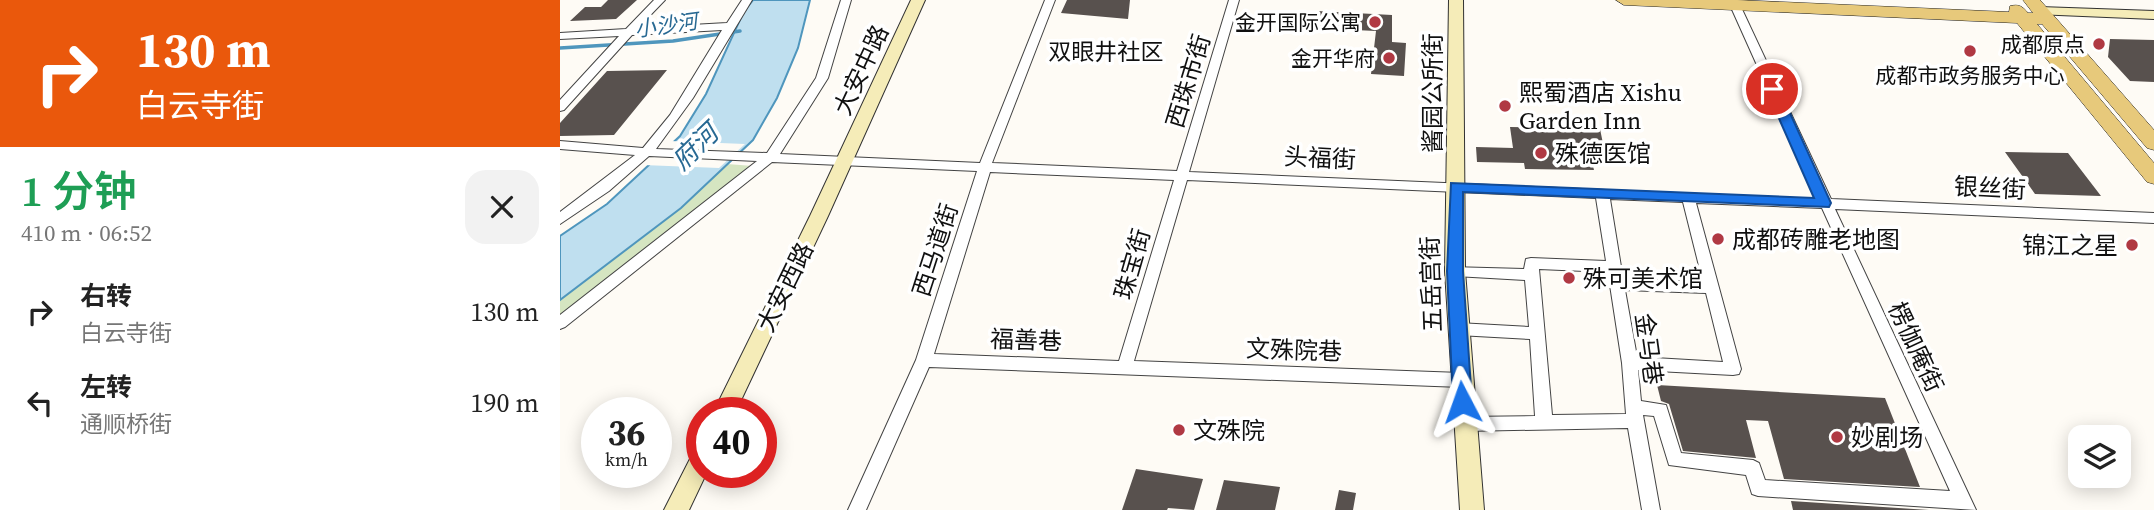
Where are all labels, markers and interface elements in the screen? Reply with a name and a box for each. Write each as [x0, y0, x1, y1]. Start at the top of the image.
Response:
water label: 小沙河 [633, 6, 703, 44]
place label: 金开国际公寓 [1235, 8, 1361, 37]
marker: 金开国际公寓 [1367, 14, 1383, 30]
text: 130 m [136, 16, 271, 83]
street label: 大安中路 [826, 20, 896, 120]
icon: right [21, 28, 112, 119]
street label: 西珠市街 [1158, 30, 1218, 132]
place label: 成都原点 [2001, 30, 2085, 59]
street label: 酱园公所街 [1416, 33, 1449, 153]
district label: 双眼井社区 [1049, 36, 1164, 68]
marker: 成都原点 [2091, 36, 2107, 52]
marker: 成都市政务服务中心 [1962, 43, 1978, 59]
place label: 金开华府 [1291, 44, 1375, 73]
marker: 金开华府 [1381, 50, 1397, 66]
pin [1742, 59, 1802, 119]
place label: 成都市政务服务中心 [1876, 61, 2065, 90]
icon: arrive [1753, 70, 1791, 108]
place label: 熙蜀酒店 Xishu Garden Inn [1519, 76, 1682, 137]
text: 白云寺街 [136, 84, 264, 128]
marker: 熙蜀酒店 Xishu Garden Inn [1497, 98, 1513, 114]
water label: 府河 [664, 113, 730, 178]
place label: 殊德医馆 [1555, 137, 1651, 170]
street label: 头福街 [1283, 140, 1357, 176]
marker: 殊德医馆 [1533, 145, 1549, 161]
text: 1 分钟 [21, 162, 136, 220]
button: close [465, 170, 539, 244]
street label: 银丝街 [1953, 170, 2027, 206]
street label: 西马道街 [904, 199, 966, 301]
text: 410 m · 06:52 [21, 217, 152, 249]
place label: 成都砖雕老地图 [1732, 223, 1900, 256]
street label: 珠宝街 [1106, 225, 1158, 303]
place label: 锦江之星 [2022, 229, 2118, 262]
marker: 成都砖雕老地图 [1710, 231, 1726, 247]
street label: 五岳宫街 [1413, 235, 1449, 333]
street label: 大安西路 [749, 237, 821, 337]
marker: 锦江之星 [2124, 237, 2140, 253]
place label: 殊可美术馆 [1583, 262, 1703, 295]
marker: 殊可美术馆 [1561, 270, 1577, 286]
text: 右转 [80, 278, 132, 314]
icon: right [21, 293, 59, 331]
text: 130 m [471, 294, 539, 330]
street label: 楞伽庵街 [1881, 297, 1951, 397]
street label: 金马巷 [1628, 311, 1670, 387]
text: 白云寺街 [80, 317, 172, 349]
street label: 福善巷 [989, 322, 1063, 358]
street label: 文殊院巷 [1245, 332, 1343, 368]
position arrow [1425, 365, 1499, 439]
text: 左转 [80, 369, 132, 405]
icon: left [21, 384, 59, 422]
text: 190 m [471, 385, 539, 421]
speed limit sign: 40 [686, 397, 777, 488]
text: 通顺桥街 [80, 408, 172, 440]
text: 36 [608, 409, 645, 457]
place label: 文殊院 [1193, 414, 1265, 447]
place label: 妙剧场 [1851, 421, 1923, 454]
marker: 文殊院 [1171, 422, 1187, 438]
map controls [2068, 425, 2131, 488]
button: layers [2068, 425, 2131, 488]
marker: 妙剧场 [1829, 429, 1845, 445]
text: km/h [605, 447, 648, 472]

